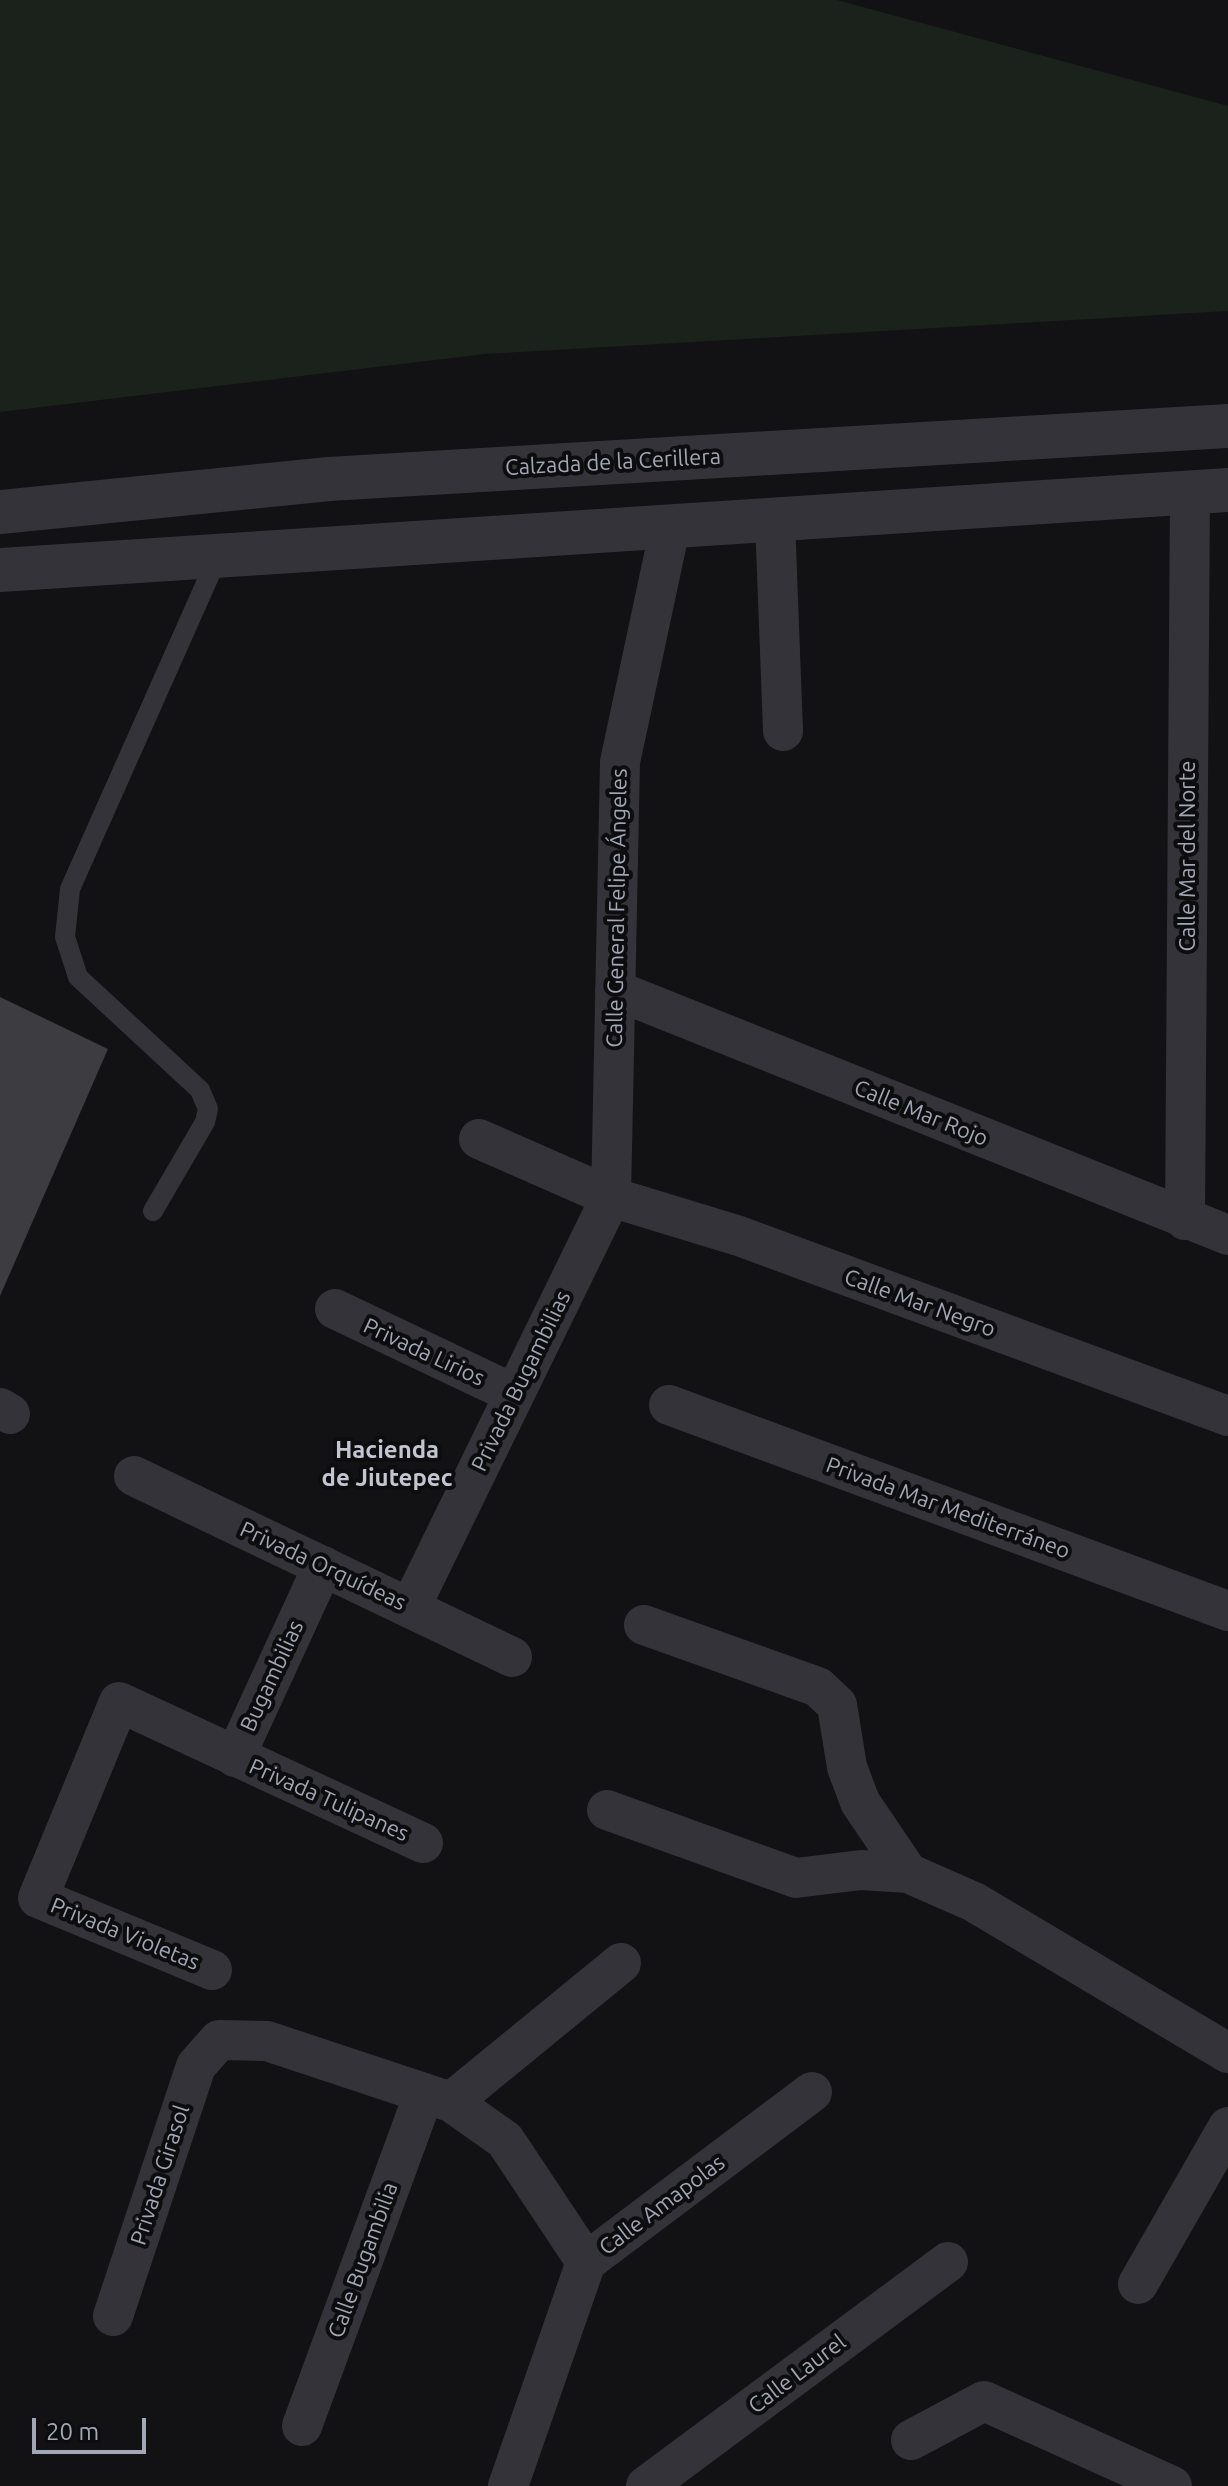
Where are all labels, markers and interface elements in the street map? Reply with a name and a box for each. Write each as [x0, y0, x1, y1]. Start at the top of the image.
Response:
street label: Calzada de la Cerillera [504, 443, 722, 481]
street label: Calle Mar del Norte [1175, 761, 1201, 951]
street label: Calle General Felipe Ángeles [601, 768, 633, 1048]
street label: Calle Mar Rojo [850, 1074, 992, 1152]
street label: Calle Mar Negro [841, 1263, 999, 1343]
street label: Privada Bugambilias [466, 1286, 576, 1476]
street label: Privada Lirios [359, 1312, 489, 1392]
district label: Hacienda de Jiutepec [322, 1436, 452, 1492]
street label: Privada Mar Mediterráneo [822, 1452, 1074, 1564]
street label: Privada Orquídeas [236, 1516, 410, 1616]
street label: Bugambilias [235, 1616, 309, 1736]
street label: Privada Tulipanes [245, 1753, 413, 1847]
street label: Privada Violetas [47, 1892, 203, 1976]
street label: Privada Girasol [125, 2102, 195, 2248]
street label: Calle Amapolas [594, 2149, 730, 2261]
street label: Calle Bugambilia [323, 2179, 403, 2341]
street label: Calle Laurel [743, 2329, 851, 2419]
scale bar [36, 2402, 150, 2452]
text: 20 m [46, 2418, 99, 2445]

